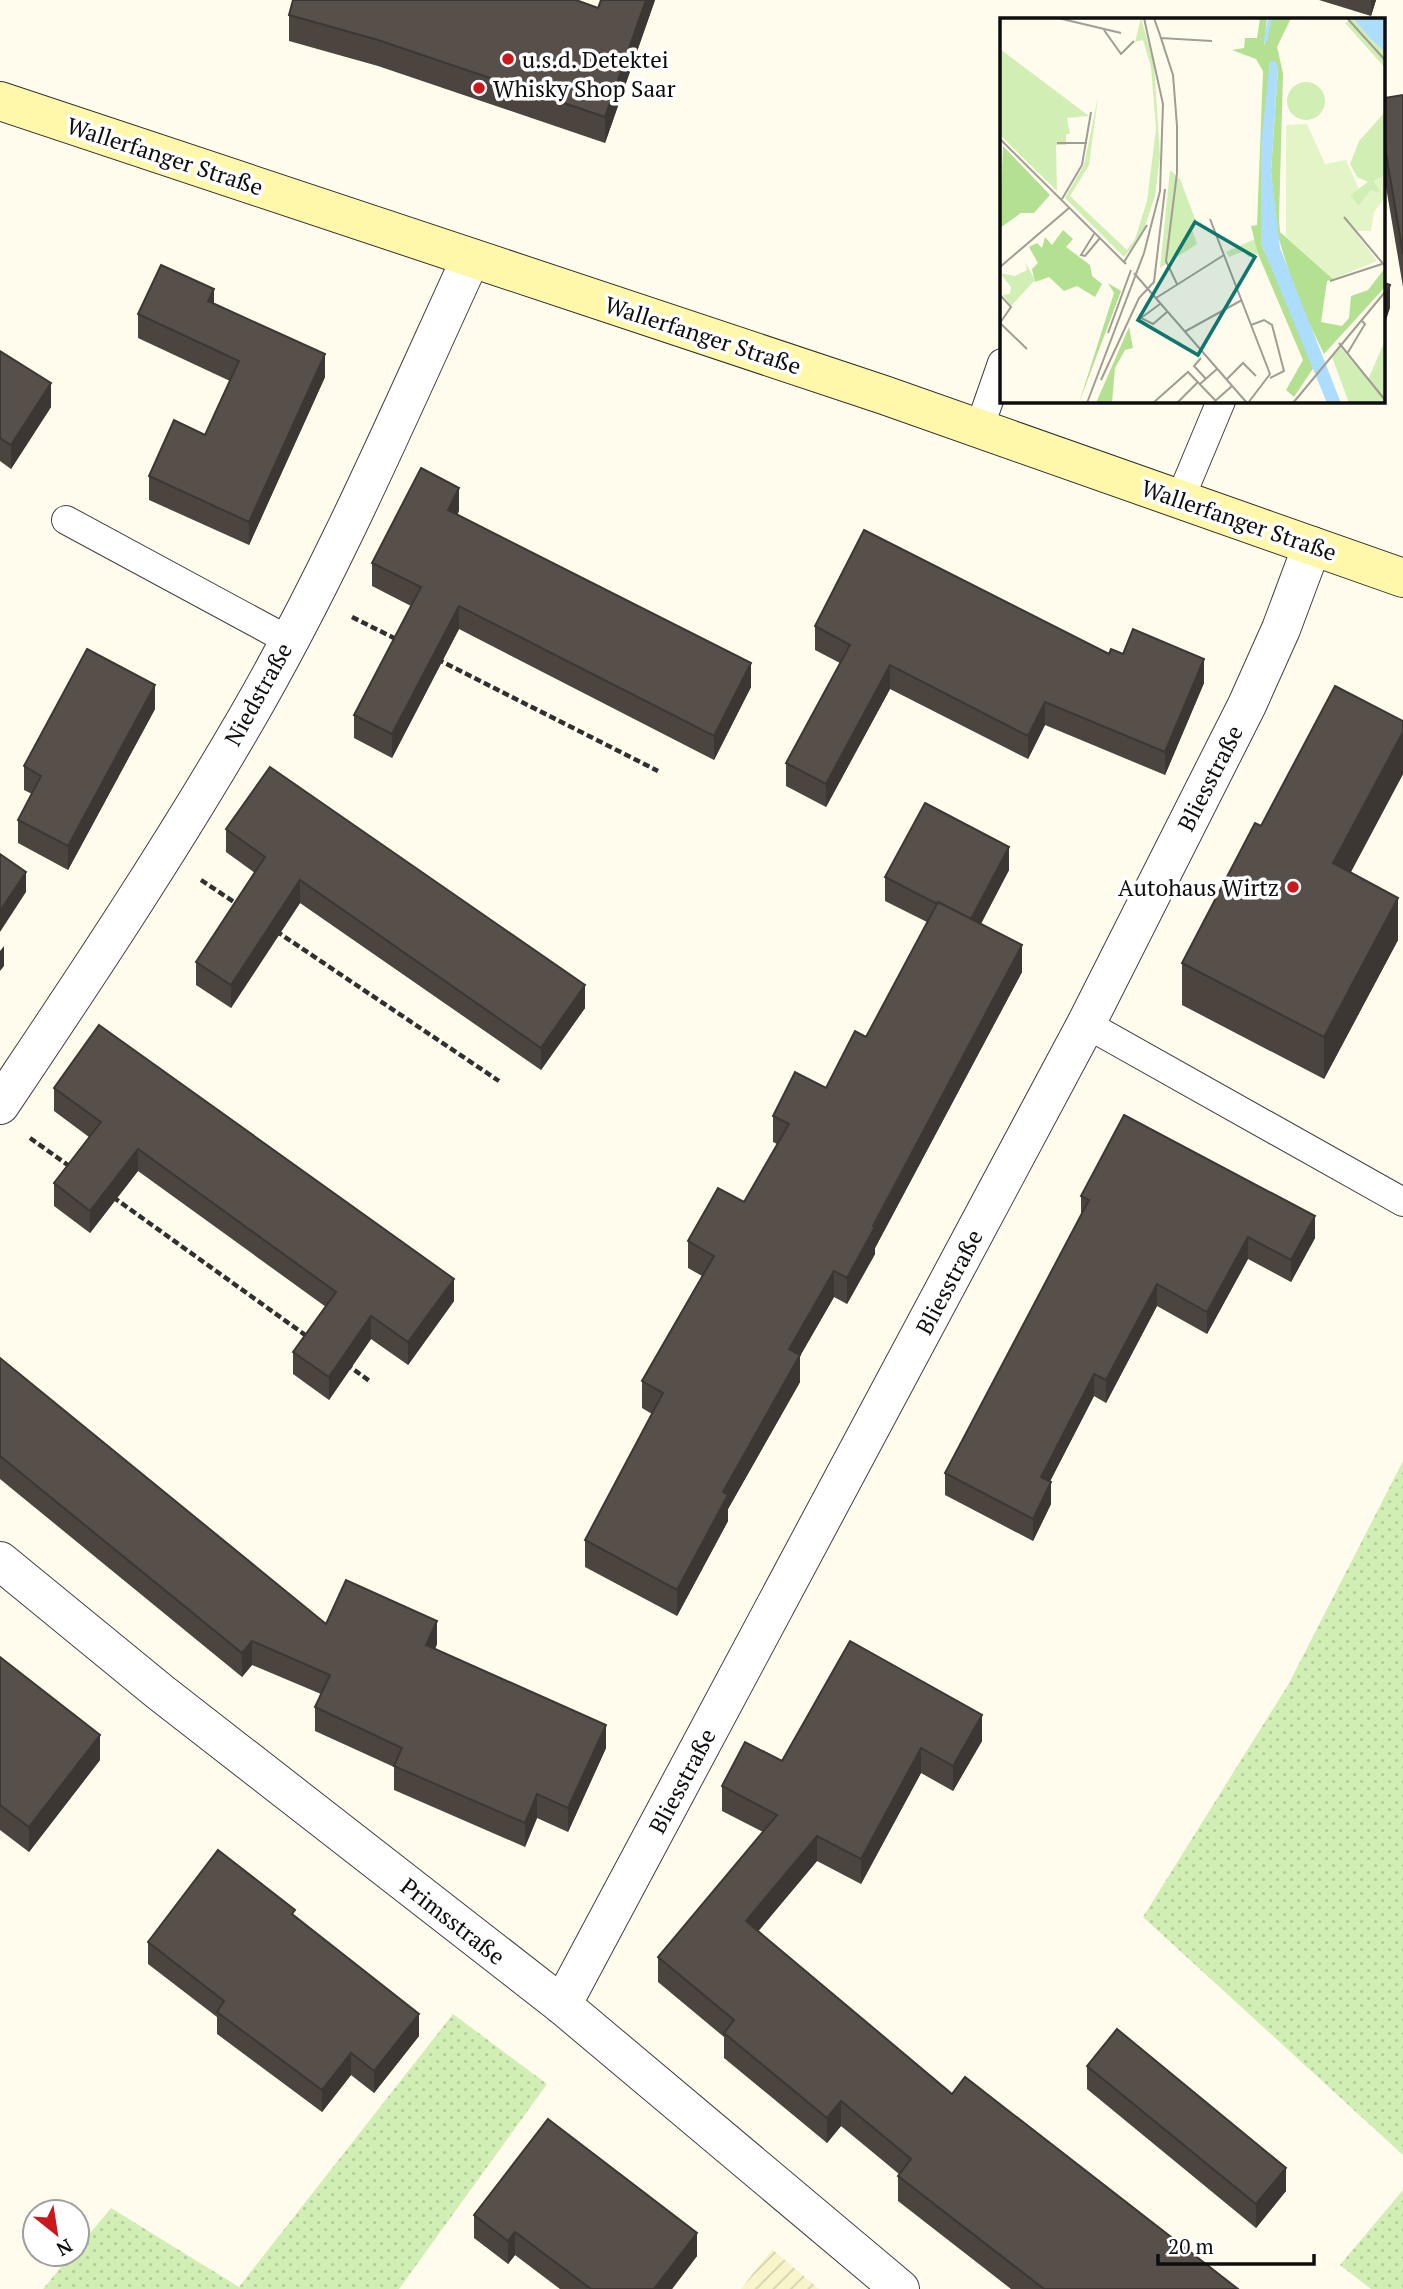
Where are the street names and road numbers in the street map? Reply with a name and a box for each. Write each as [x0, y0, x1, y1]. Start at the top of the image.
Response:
street label: Wallerfanger Straße [63, 110, 267, 202]
street label: Wallerfanger Straße [601, 289, 805, 381]
street label: Wallerfanger Straße [1137, 472, 1341, 568]
street label: Niedstraße [217, 637, 299, 751]
street label: Bliesstraße [1170, 720, 1250, 836]
street label: Bliesstraße [908, 1224, 990, 1340]
street label: Bliesstraße [641, 1723, 723, 1839]
street label: Primsstraße [394, 1870, 512, 1972]

